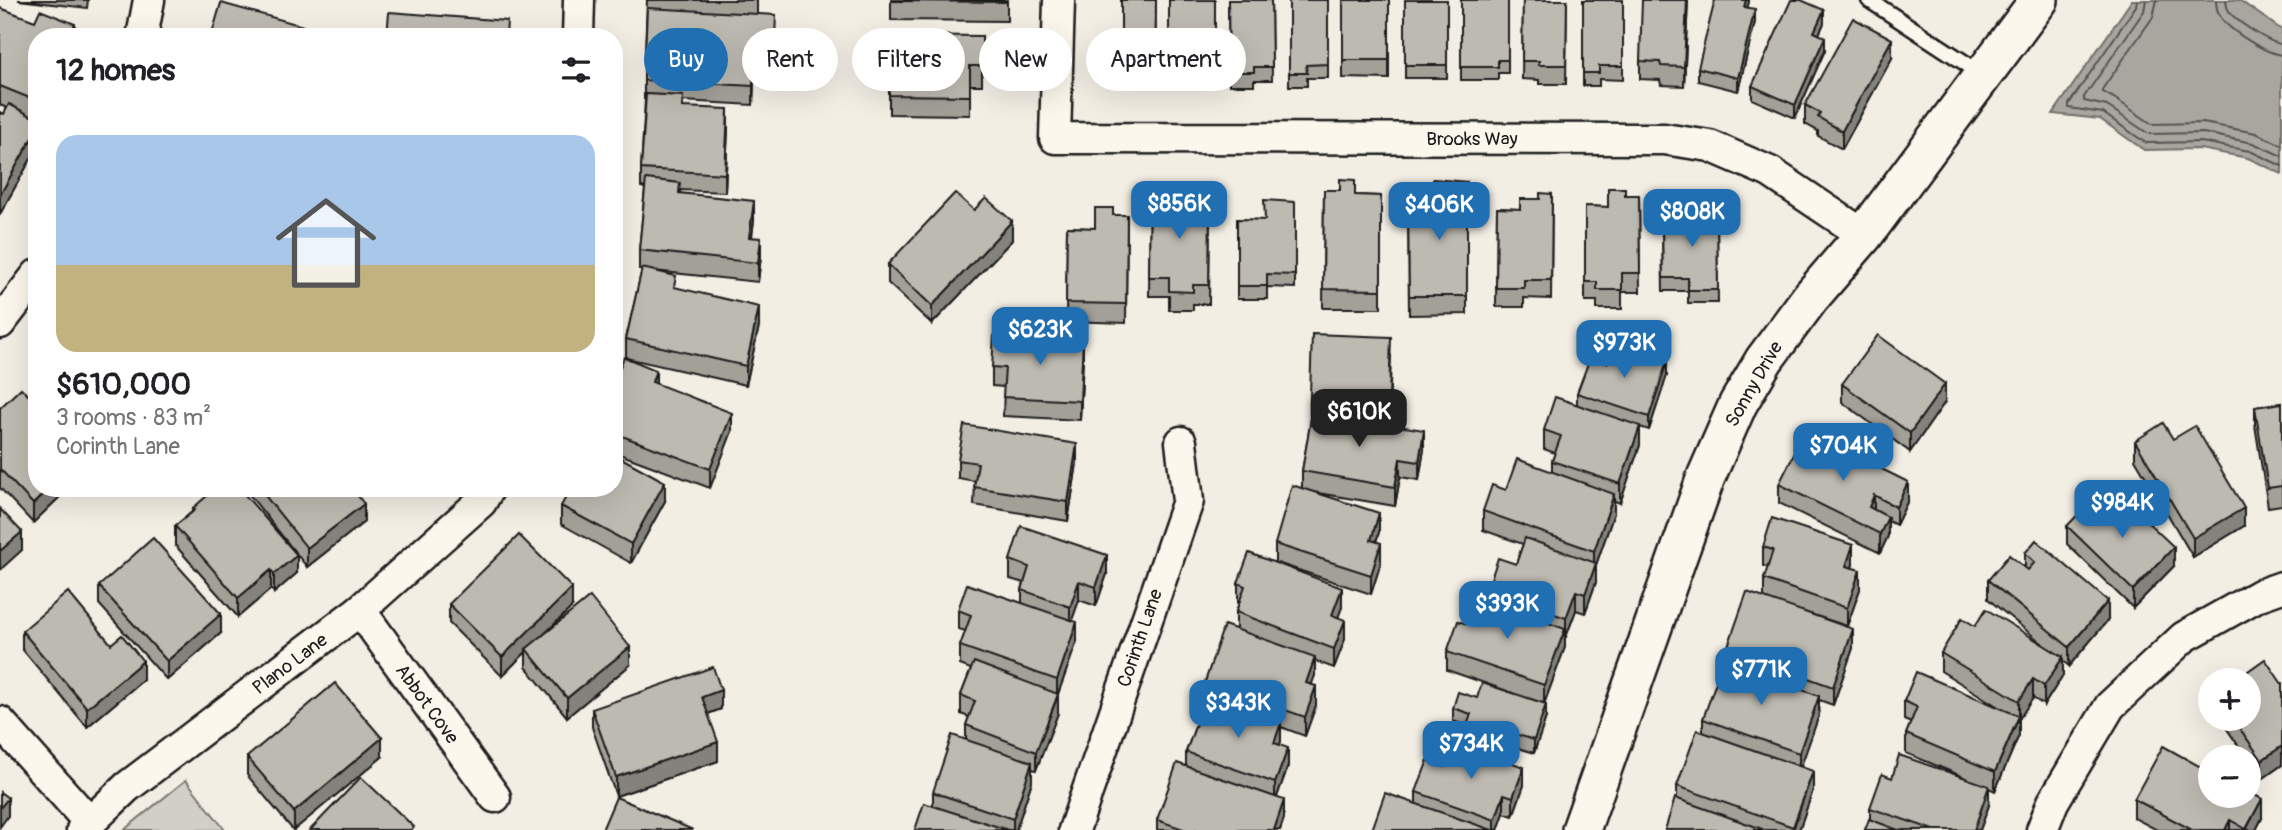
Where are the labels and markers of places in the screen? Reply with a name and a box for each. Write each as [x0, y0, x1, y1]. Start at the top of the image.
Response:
pin: $856K [1130, 182, 1228, 241]
pin: $406K [1390, 182, 1488, 242]
pin: $808K [1643, 190, 1741, 249]
pin: $623K [991, 308, 1089, 367]
pin: $973K [1575, 320, 1673, 380]
pin: $610K [1310, 390, 1408, 449]
pin: $704K [1794, 424, 1892, 483]
pin: $984K [2073, 480, 2171, 540]
pin: $393K [1458, 582, 1556, 641]
pin: $771K [1712, 648, 1810, 707]
pin: $343K [1189, 680, 1287, 740]
pin: $734K [1422, 722, 1520, 781]

